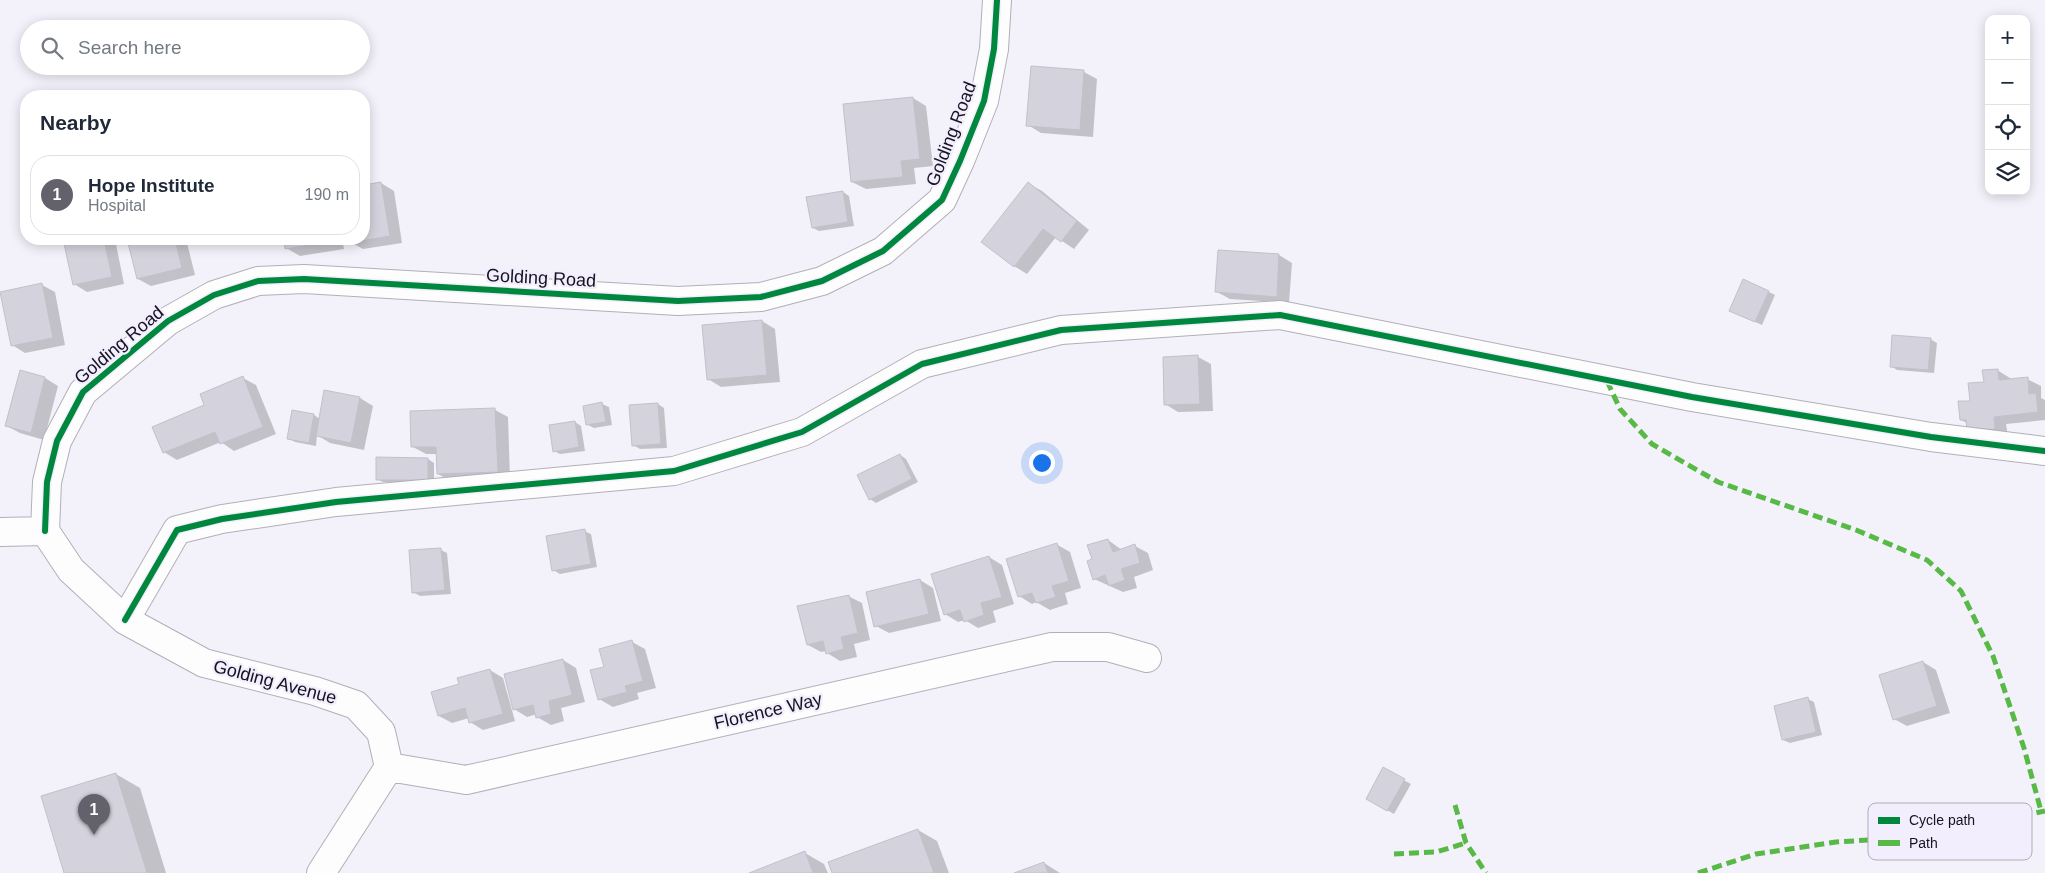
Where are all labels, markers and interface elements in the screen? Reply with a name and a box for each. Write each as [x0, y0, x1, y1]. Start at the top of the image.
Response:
map controls [1985, 15, 2030, 195]
button: + [1985, 15, 2030, 60]
search box [20, 20, 370, 75]
icon: search [38, 34, 66, 62]
text: Search here [78, 37, 182, 58]
button: − [1985, 60, 2030, 105]
street label: Golding Road [922, 79, 980, 189]
button: locate [1985, 105, 2030, 150]
text: Nearby [40, 111, 111, 134]
button: layers [1985, 150, 2030, 195]
text: Hope Institute [88, 175, 215, 196]
text: 1 [53, 186, 61, 203]
text: 190 m [305, 186, 349, 203]
text: Hospital [88, 197, 146, 214]
street label: Golding Road [486, 265, 596, 291]
street label: Golding Road [70, 302, 168, 388]
your location [1029, 450, 1055, 476]
street label: Golding Avenue [211, 656, 339, 708]
street label: Florence Way [712, 689, 824, 733]
pin: 1 [78, 794, 110, 835]
legend [1868, 803, 2032, 860]
text: Cycle path [1909, 812, 1975, 828]
text: Path [1909, 835, 1938, 851]

